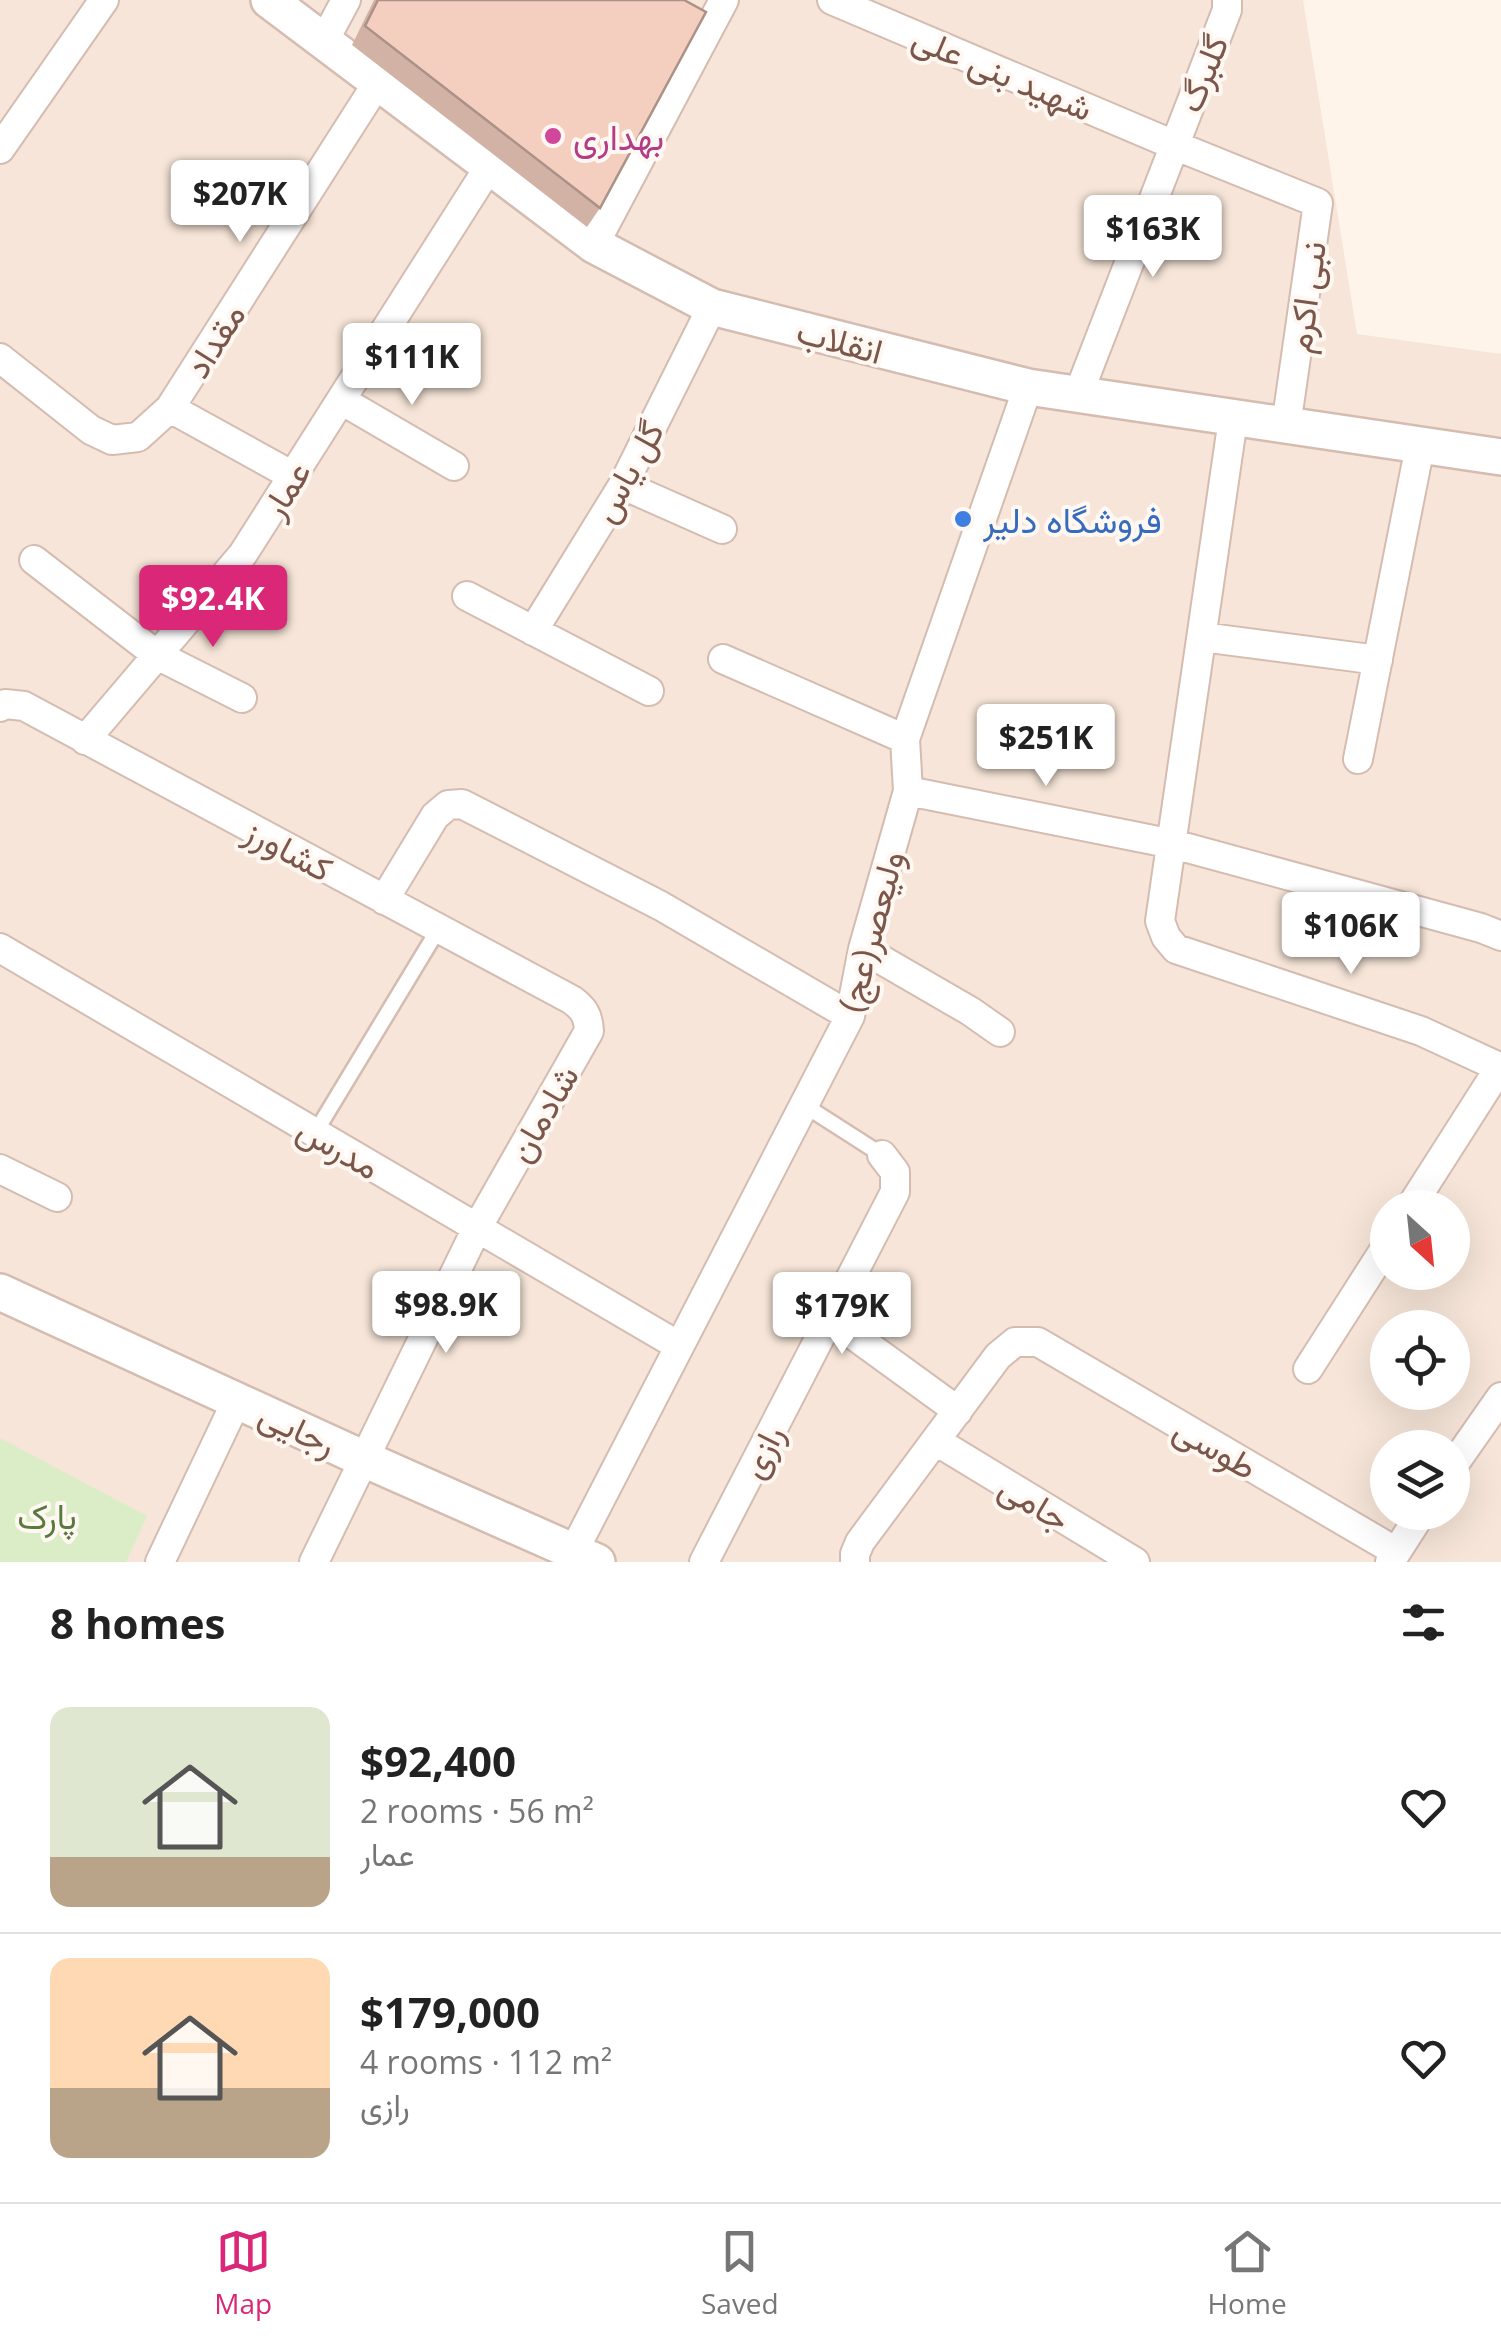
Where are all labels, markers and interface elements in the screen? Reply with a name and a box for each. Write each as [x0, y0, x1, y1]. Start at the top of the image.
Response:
street label: شهید بنی علی [906, 13, 1100, 131]
street label: گلبرگ [1165, 27, 1239, 119]
place label: بهداری [573, 113, 664, 160]
marker: بهداری [542, 125, 564, 147]
pin: $207K [170, 160, 310, 245]
text: $207K [193, 171, 287, 214]
pin: $163K [1083, 195, 1223, 280]
text: $163K [1106, 206, 1200, 249]
street label: نبی اکرم [1274, 238, 1337, 356]
street label: مقداد [173, 294, 255, 386]
street label: انقلاب [792, 306, 888, 374]
pin: $111K [342, 323, 482, 408]
text: $111K [365, 334, 459, 377]
street label: گل یاس [580, 412, 674, 530]
street label: عمار [249, 451, 321, 528]
place label: فروشگاه دلیر [982, 496, 1162, 543]
marker: فروشگاه دلیر [952, 508, 974, 530]
pin: $92.4K [132, 565, 294, 650]
text: $92.4K [161, 576, 265, 619]
pin: $251K [976, 704, 1116, 789]
text: $251K [999, 715, 1093, 758]
street label: کشاورز [236, 806, 341, 892]
street label: ولیعصر(عج) [826, 845, 916, 1017]
pin: $106K [1281, 892, 1421, 977]
text: $106K [1304, 903, 1398, 946]
street label: شادمان [495, 1056, 589, 1170]
street label: مدرس [289, 1105, 389, 1189]
north arrow [1370, 1190, 1470, 1290]
map controls [1370, 1190, 1470, 1530]
pin: $98.9K [365, 1271, 527, 1356]
pin: $179K [772, 1272, 912, 1357]
text: $98.9K [394, 1282, 498, 1325]
text: $179K [795, 1283, 889, 1326]
button: locate [1370, 1310, 1470, 1410]
street label: رجایی [252, 1390, 344, 1466]
street label: طوسی [1166, 1404, 1266, 1490]
street label: رازی [728, 1416, 794, 1486]
button: layers [1370, 1430, 1470, 1530]
street label: جامی [991, 1463, 1079, 1541]
park label: پارک [17, 1492, 77, 1541]
text: 8 homes [50, 1594, 225, 1651]
icon: filters [1396, 1595, 1451, 1650]
text: $92,400 [360, 1732, 516, 1789]
icon: home [130, 1747, 250, 1867]
icon: heart [1396, 1780, 1451, 1835]
text: 2 rooms · 56 m² [360, 1789, 594, 1832]
text: عمار [360, 1832, 414, 1875]
text: $179,000 [360, 1983, 540, 2040]
icon: home [130, 1998, 250, 2118]
icon: heart [1396, 2031, 1451, 2086]
text: 4 rooms · 112 m² [360, 2040, 612, 2083]
text: رازی [360, 2083, 410, 2126]
tab: Map [214, 2224, 272, 2322]
tab: Saved [701, 2224, 779, 2322]
tab: Home [1207, 2224, 1287, 2322]

